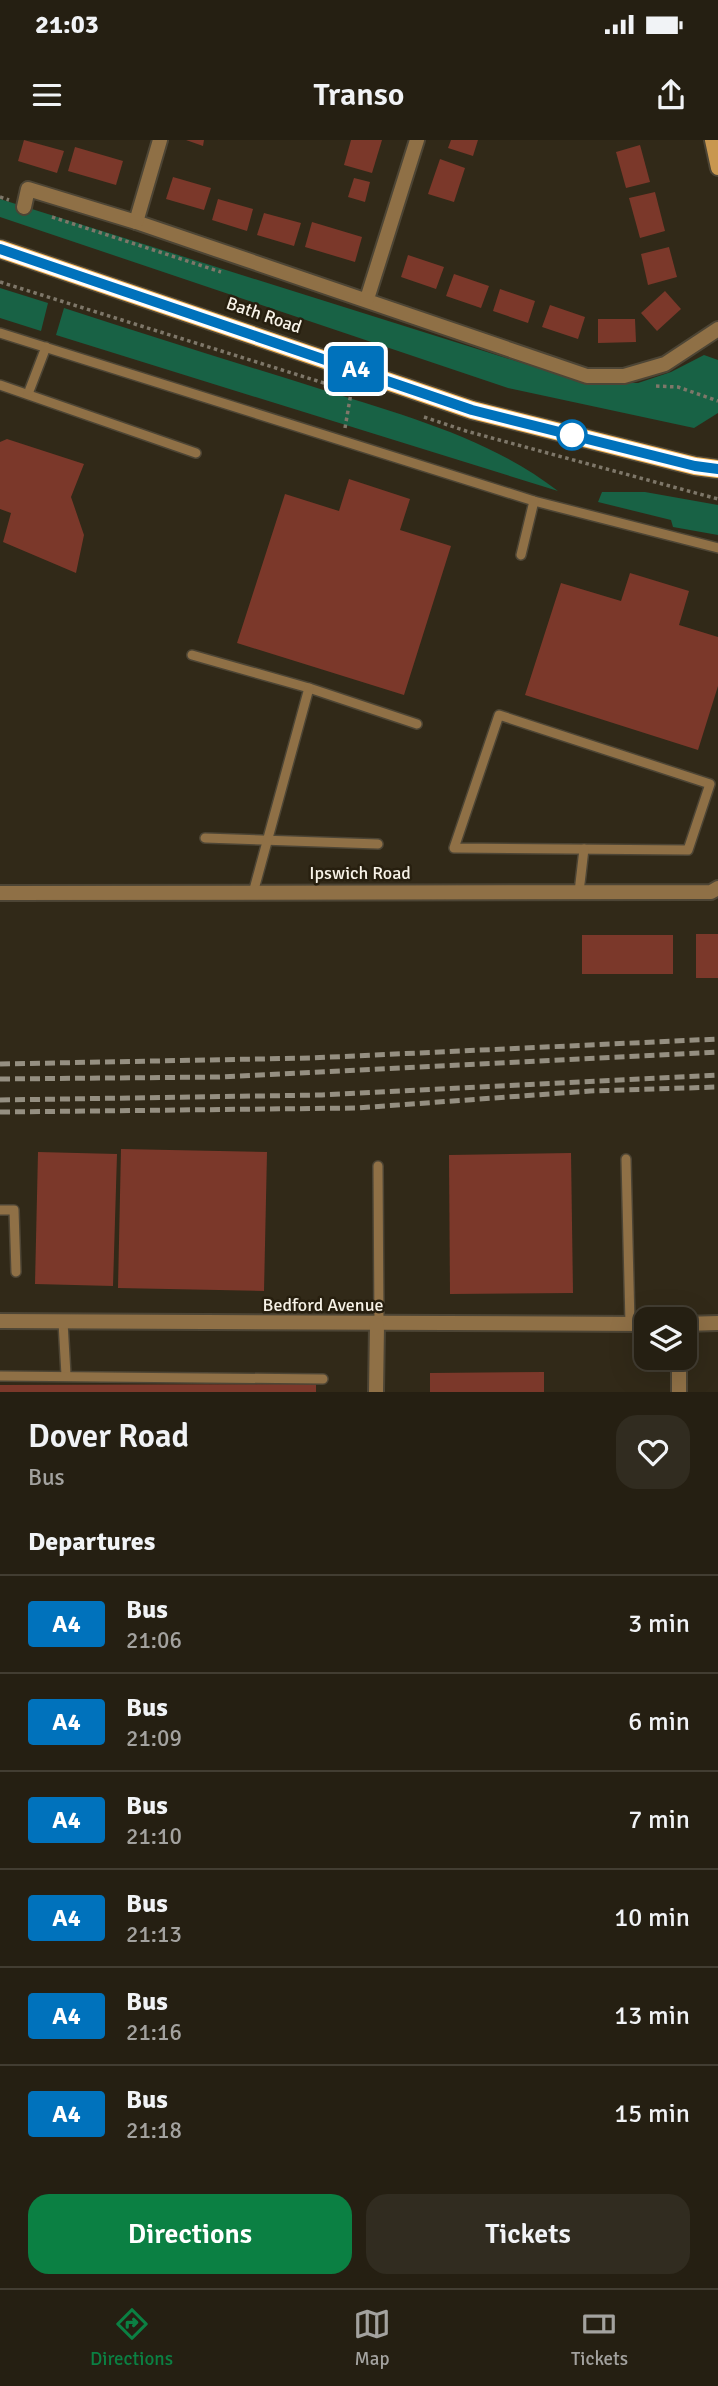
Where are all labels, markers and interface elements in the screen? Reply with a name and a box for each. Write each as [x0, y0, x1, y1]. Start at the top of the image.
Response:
text: 21:03 [35, 9, 99, 41]
text: Transo [313, 75, 405, 114]
icon: menu [28, 76, 66, 114]
icon: share [652, 76, 690, 114]
street label: Bath Road [223, 292, 305, 338]
line badge: A4 [324, 346, 388, 392]
text: A4 [342, 354, 370, 384]
unlabelled marker [557, 420, 587, 450]
street label: Ipswich Road [309, 862, 411, 884]
street label: Bedford Avenue [263, 1294, 383, 1316]
map controls [634, 1307, 697, 1370]
button: layers [634, 1307, 697, 1370]
button: heart [616, 1415, 690, 1489]
text: Dover Road [28, 1416, 189, 1457]
text: Bus [28, 1463, 65, 1492]
text: Departures [28, 1526, 155, 1558]
text: Bus [126, 1594, 168, 1626]
text: 3 min [628, 1608, 690, 1640]
text: A4 [52, 1609, 81, 1639]
text: 21:06 [126, 1626, 182, 1655]
text: Bus [126, 1692, 168, 1724]
text: 6 min [628, 1706, 690, 1738]
text: A4 [52, 1707, 81, 1737]
text: 21:09 [126, 1724, 182, 1753]
text: Bus [126, 1790, 168, 1822]
text: 7 min [628, 1804, 690, 1836]
text: A4 [52, 1805, 81, 1835]
text: 21:10 [126, 1822, 182, 1851]
text: Bus [126, 1888, 168, 1920]
text: 10 min [614, 1902, 690, 1934]
text: A4 [52, 1903, 81, 1933]
text: 21:13 [126, 1920, 182, 1949]
text: Bus [126, 1986, 168, 2018]
text: 13 min [614, 2000, 690, 2032]
text: A4 [52, 2001, 81, 2031]
text: 21:16 [126, 2018, 182, 2047]
text: Bus [126, 2084, 168, 2116]
text: 15 min [614, 2098, 690, 2130]
text: A4 [52, 2099, 81, 2129]
text: 21:18 [126, 2116, 182, 2145]
button: Directions [28, 2194, 352, 2274]
button: Tickets [366, 2194, 690, 2274]
tab: Directions [90, 2305, 173, 2371]
tab: Map [353, 2305, 391, 2371]
tab: Tickets [571, 2305, 628, 2371]

